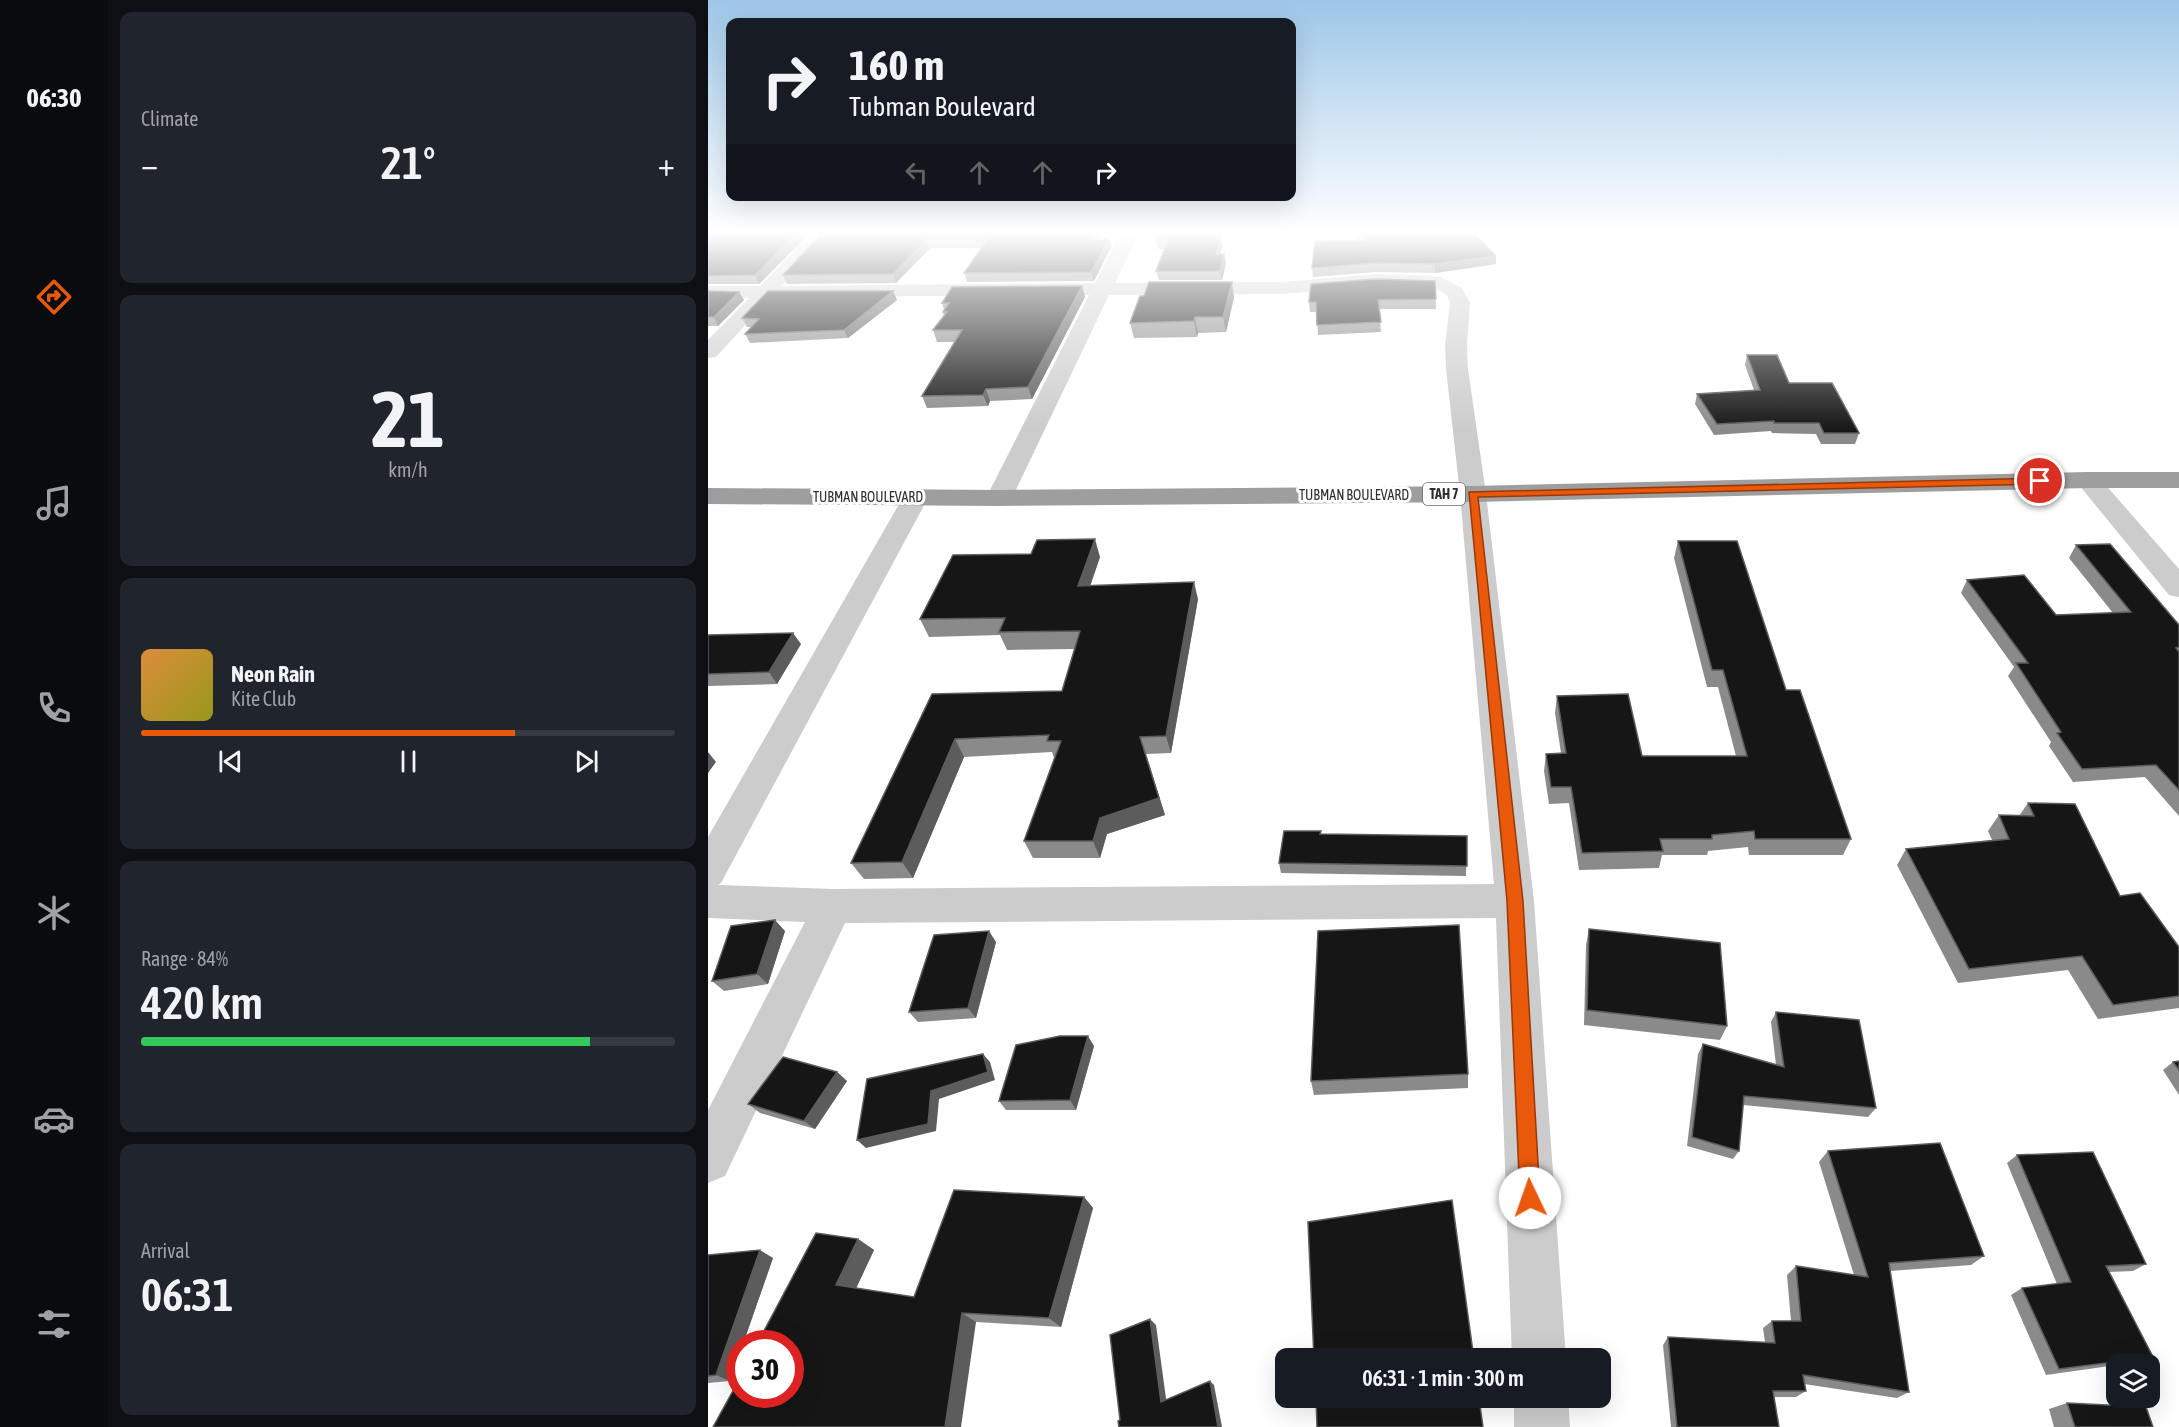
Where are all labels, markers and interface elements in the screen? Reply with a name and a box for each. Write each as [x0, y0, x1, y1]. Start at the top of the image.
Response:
text: 160 m [849, 41, 944, 89]
icon: right [750, 42, 828, 120]
text: 06:30 [26, 82, 82, 113]
text: Tubman Boulevard [849, 91, 1036, 122]
text: Climate [141, 107, 198, 130]
text: 21° [381, 137, 435, 189]
text: − [141, 145, 158, 183]
text: + [658, 145, 675, 183]
icon: left [900, 156, 933, 189]
icon: ahead [963, 156, 996, 189]
icon: ahead [1026, 156, 1059, 189]
icon: right [1089, 156, 1122, 189]
icon: directions [33, 276, 75, 318]
text: 21 [371, 374, 445, 464]
pin [2014, 455, 2065, 506]
text: km/h [388, 458, 428, 481]
icon: arrive [2023, 464, 2056, 497]
icon: music [33, 482, 75, 524]
road number: TAH 7 [1423, 483, 1465, 505]
street label: TUBMAN BOULEVARD [1299, 487, 1409, 503]
street label: TUBMAN BOULEVARD [813, 489, 923, 505]
text: Neon Rain [231, 661, 315, 687]
icon: phone [33, 687, 75, 729]
text: Kite Club [231, 687, 296, 710]
icon: previous [214, 745, 247, 778]
icon: pause [392, 745, 425, 778]
icon: next [570, 745, 603, 778]
icon: climate [33, 892, 75, 934]
text: Range · 84% [141, 947, 228, 970]
text: 420 km [141, 977, 263, 1029]
icon: car [33, 1098, 75, 1140]
position arrow [1498, 1166, 1562, 1230]
text: Arrival [141, 1239, 190, 1262]
text: 06:31 [141, 1269, 234, 1321]
icon: filters [33, 1303, 75, 1345]
speed limit sign: 30 [726, 1330, 804, 1408]
map controls [2106, 1354, 2160, 1408]
button: layers [2106, 1354, 2160, 1408]
text: 06:31 · 1 min · 300 m [1362, 1365, 1524, 1391]

